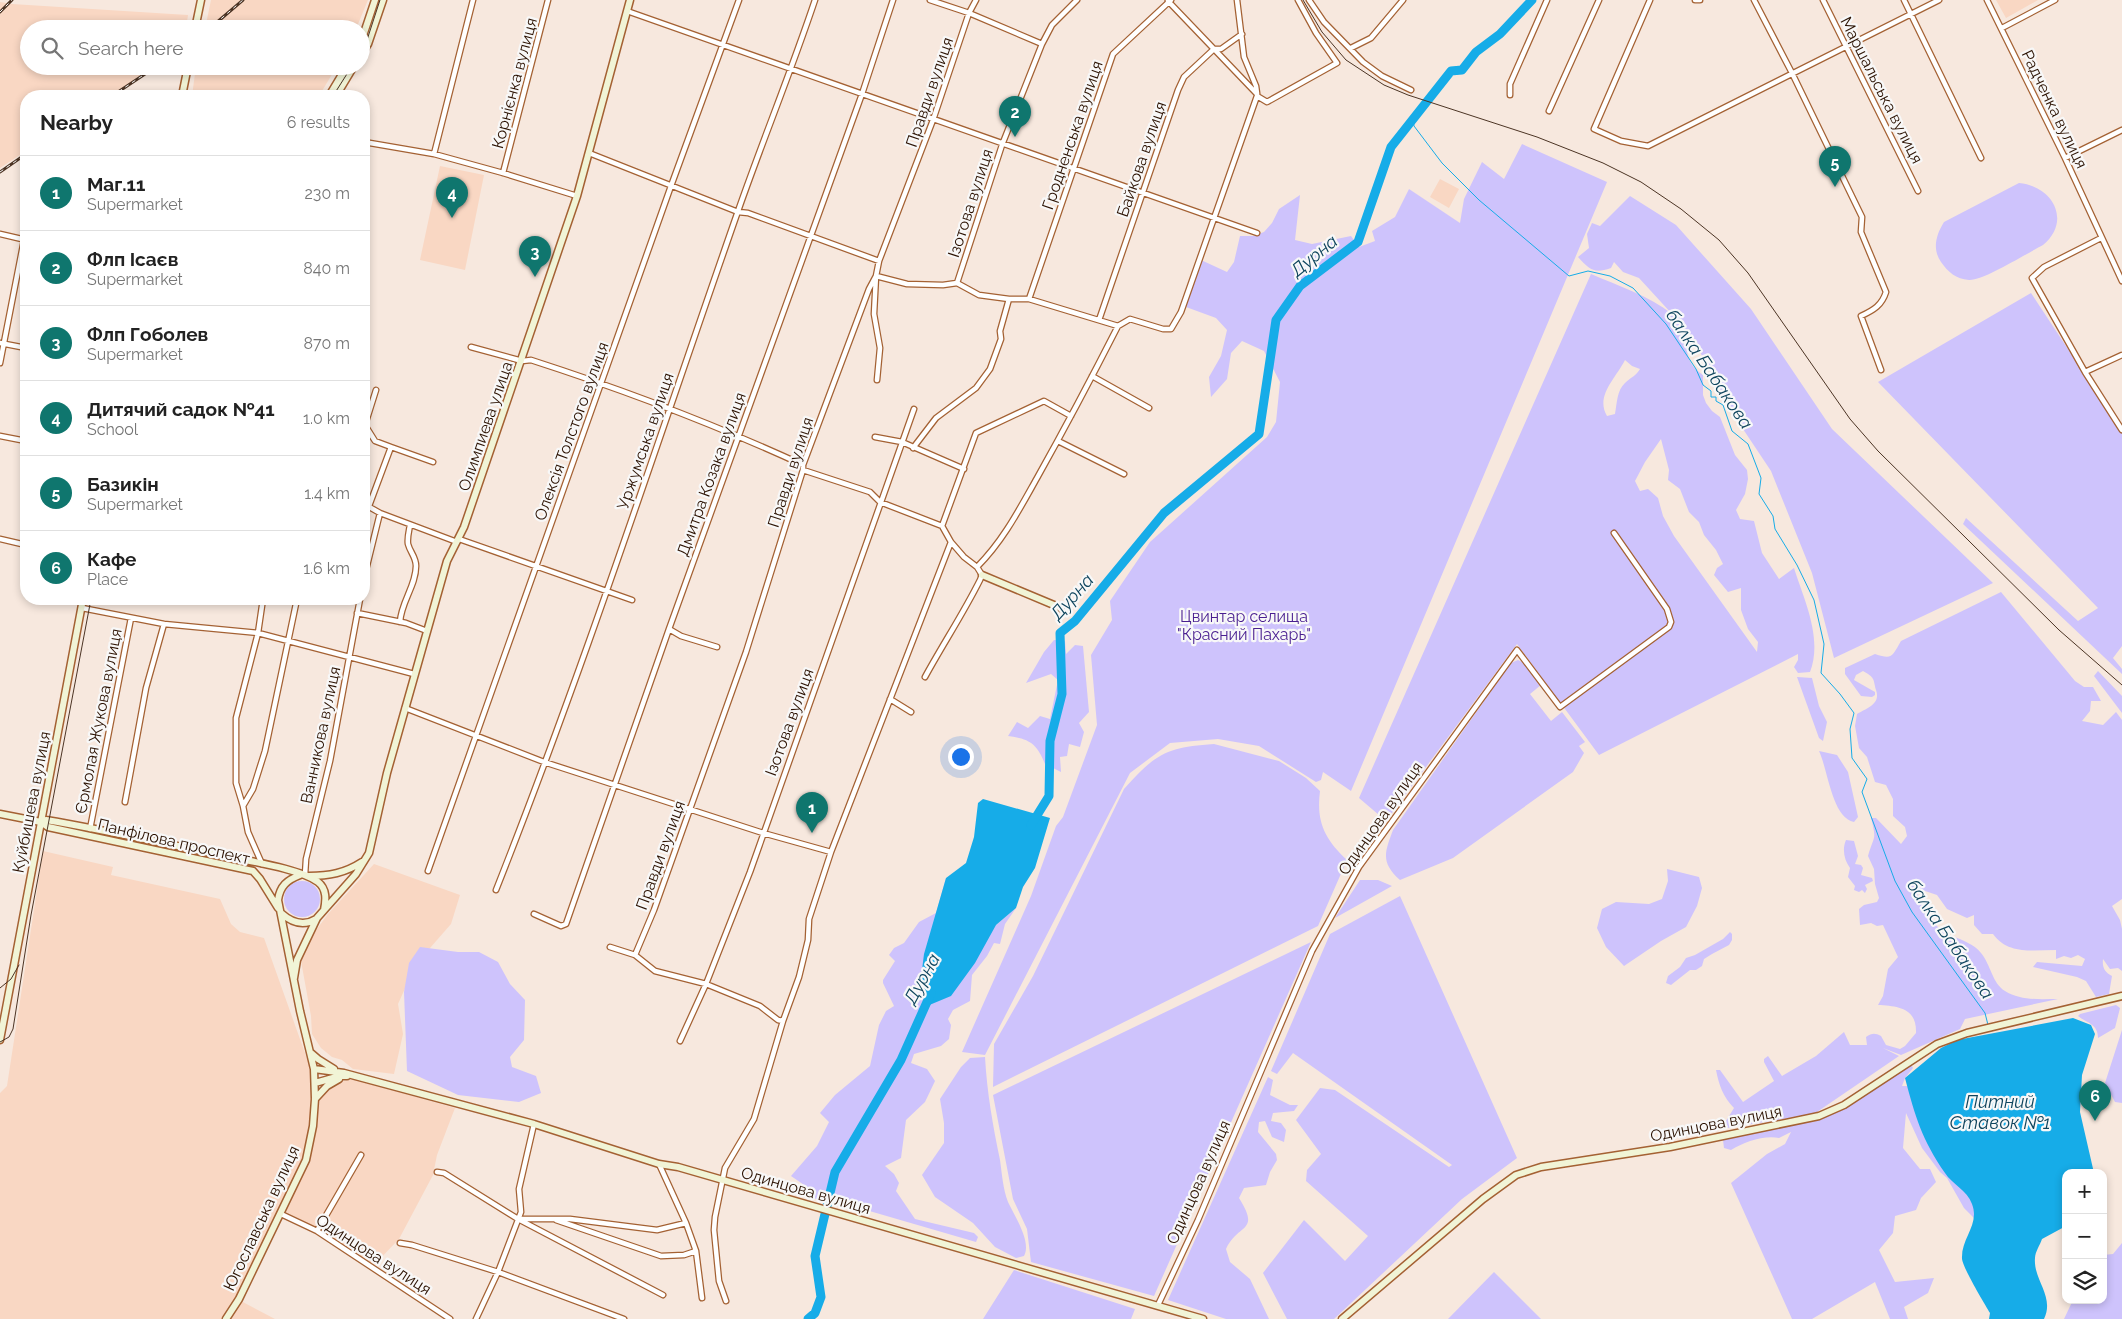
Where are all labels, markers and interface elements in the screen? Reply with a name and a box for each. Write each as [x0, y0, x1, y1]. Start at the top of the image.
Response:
street label: Маршальська вулиця [1836, 14, 1927, 167]
street label: Корнієнка вулиця [488, 16, 541, 151]
search box [20, 20, 370, 75]
icon: search [38, 34, 66, 62]
street label: Правди вулиця [902, 35, 957, 150]
text: Search here [78, 37, 184, 59]
street label: Радченка вулиця [2018, 47, 2091, 172]
street label: Гродненська вулиця [1038, 58, 1107, 212]
pin: 2 [999, 96, 1031, 137]
street label: Байкова вулиця [1113, 99, 1170, 219]
text: Nearby [40, 110, 113, 135]
text: 6 results [287, 113, 350, 132]
pin: 5 [1819, 146, 1851, 187]
street label: Ізотова вулиця [944, 147, 997, 260]
text: Маг.11 [87, 173, 145, 195]
pin: 4 [436, 177, 468, 218]
text: 1 [52, 184, 60, 203]
text: 230 m [305, 184, 350, 203]
text: Supermarket [87, 195, 183, 214]
water label: Дурна [1285, 230, 1342, 282]
pin: 3 [519, 236, 551, 277]
text: Флп Ісаєв [87, 248, 178, 270]
text: 2 [51, 259, 61, 278]
text: 840 m [303, 259, 350, 278]
text: Supermarket [87, 270, 183, 289]
water label: балка Бабакова [1662, 305, 1757, 433]
text: Флп Гоболев [87, 323, 208, 345]
text: 3 [52, 334, 60, 353]
text: 870 m [303, 334, 350, 353]
street label: Олексія Толстого вулиця [530, 339, 613, 523]
text: Supermarket [87, 345, 183, 364]
street label: Олимпиева улица [454, 359, 517, 494]
street label: Уржумська вулиця [613, 370, 678, 512]
street label: Дмитра Козака вулиця [673, 390, 750, 559]
text: Дитячий садок №41 [87, 398, 275, 420]
text: 4 [51, 409, 61, 428]
text: 1.0 km [303, 409, 350, 428]
street label: Правди вулиця [764, 415, 817, 530]
text: School [87, 420, 138, 439]
text: Базикін [87, 473, 159, 495]
text: 5 [52, 484, 60, 503]
text: 1.4 km [304, 484, 350, 503]
text: Supermarket [87, 495, 183, 514]
text: Кафе [87, 548, 136, 570]
text: 6 [51, 559, 61, 578]
text: 1.6 km [303, 559, 350, 578]
water label: Дурна [1045, 569, 1098, 625]
text: Place [87, 570, 128, 589]
park label: Цвинтар селища "Красний Пахарь" [1177, 607, 1311, 644]
street label: Єрмолая Жукова вулиця [71, 627, 126, 815]
street label: Ванникова вулиця [297, 665, 344, 805]
street label: Ізотова вулиця [761, 666, 818, 778]
street label: Куйбишева вулиця [8, 730, 55, 875]
your location [948, 744, 974, 770]
street label: Одинцова вулиця [1334, 758, 1427, 878]
pin: 1 [796, 792, 828, 833]
street label: Правди вулиця [632, 798, 689, 912]
street label: Панфілова проспект [96, 815, 252, 868]
water label: балка Бабакова [1903, 875, 1998, 1003]
water label: Дурна [899, 950, 944, 1009]
pin: 6 [2079, 1080, 2111, 1121]
water label: Питний Ставок №1 [1950, 1091, 2050, 1133]
street label: Одинцова вулиця [1649, 1101, 1784, 1146]
street label: Одинцова вулиця [1163, 1117, 1234, 1247]
street label: Югославська вулиця [219, 1143, 303, 1294]
street label: Одинцова вулиця [739, 1163, 873, 1218]
map controls [2062, 1169, 2107, 1304]
button: + [2062, 1169, 2107, 1214]
street label: Одинцова вулиця [313, 1210, 435, 1299]
button: − [2062, 1214, 2107, 1259]
button: layers [2062, 1259, 2107, 1304]

